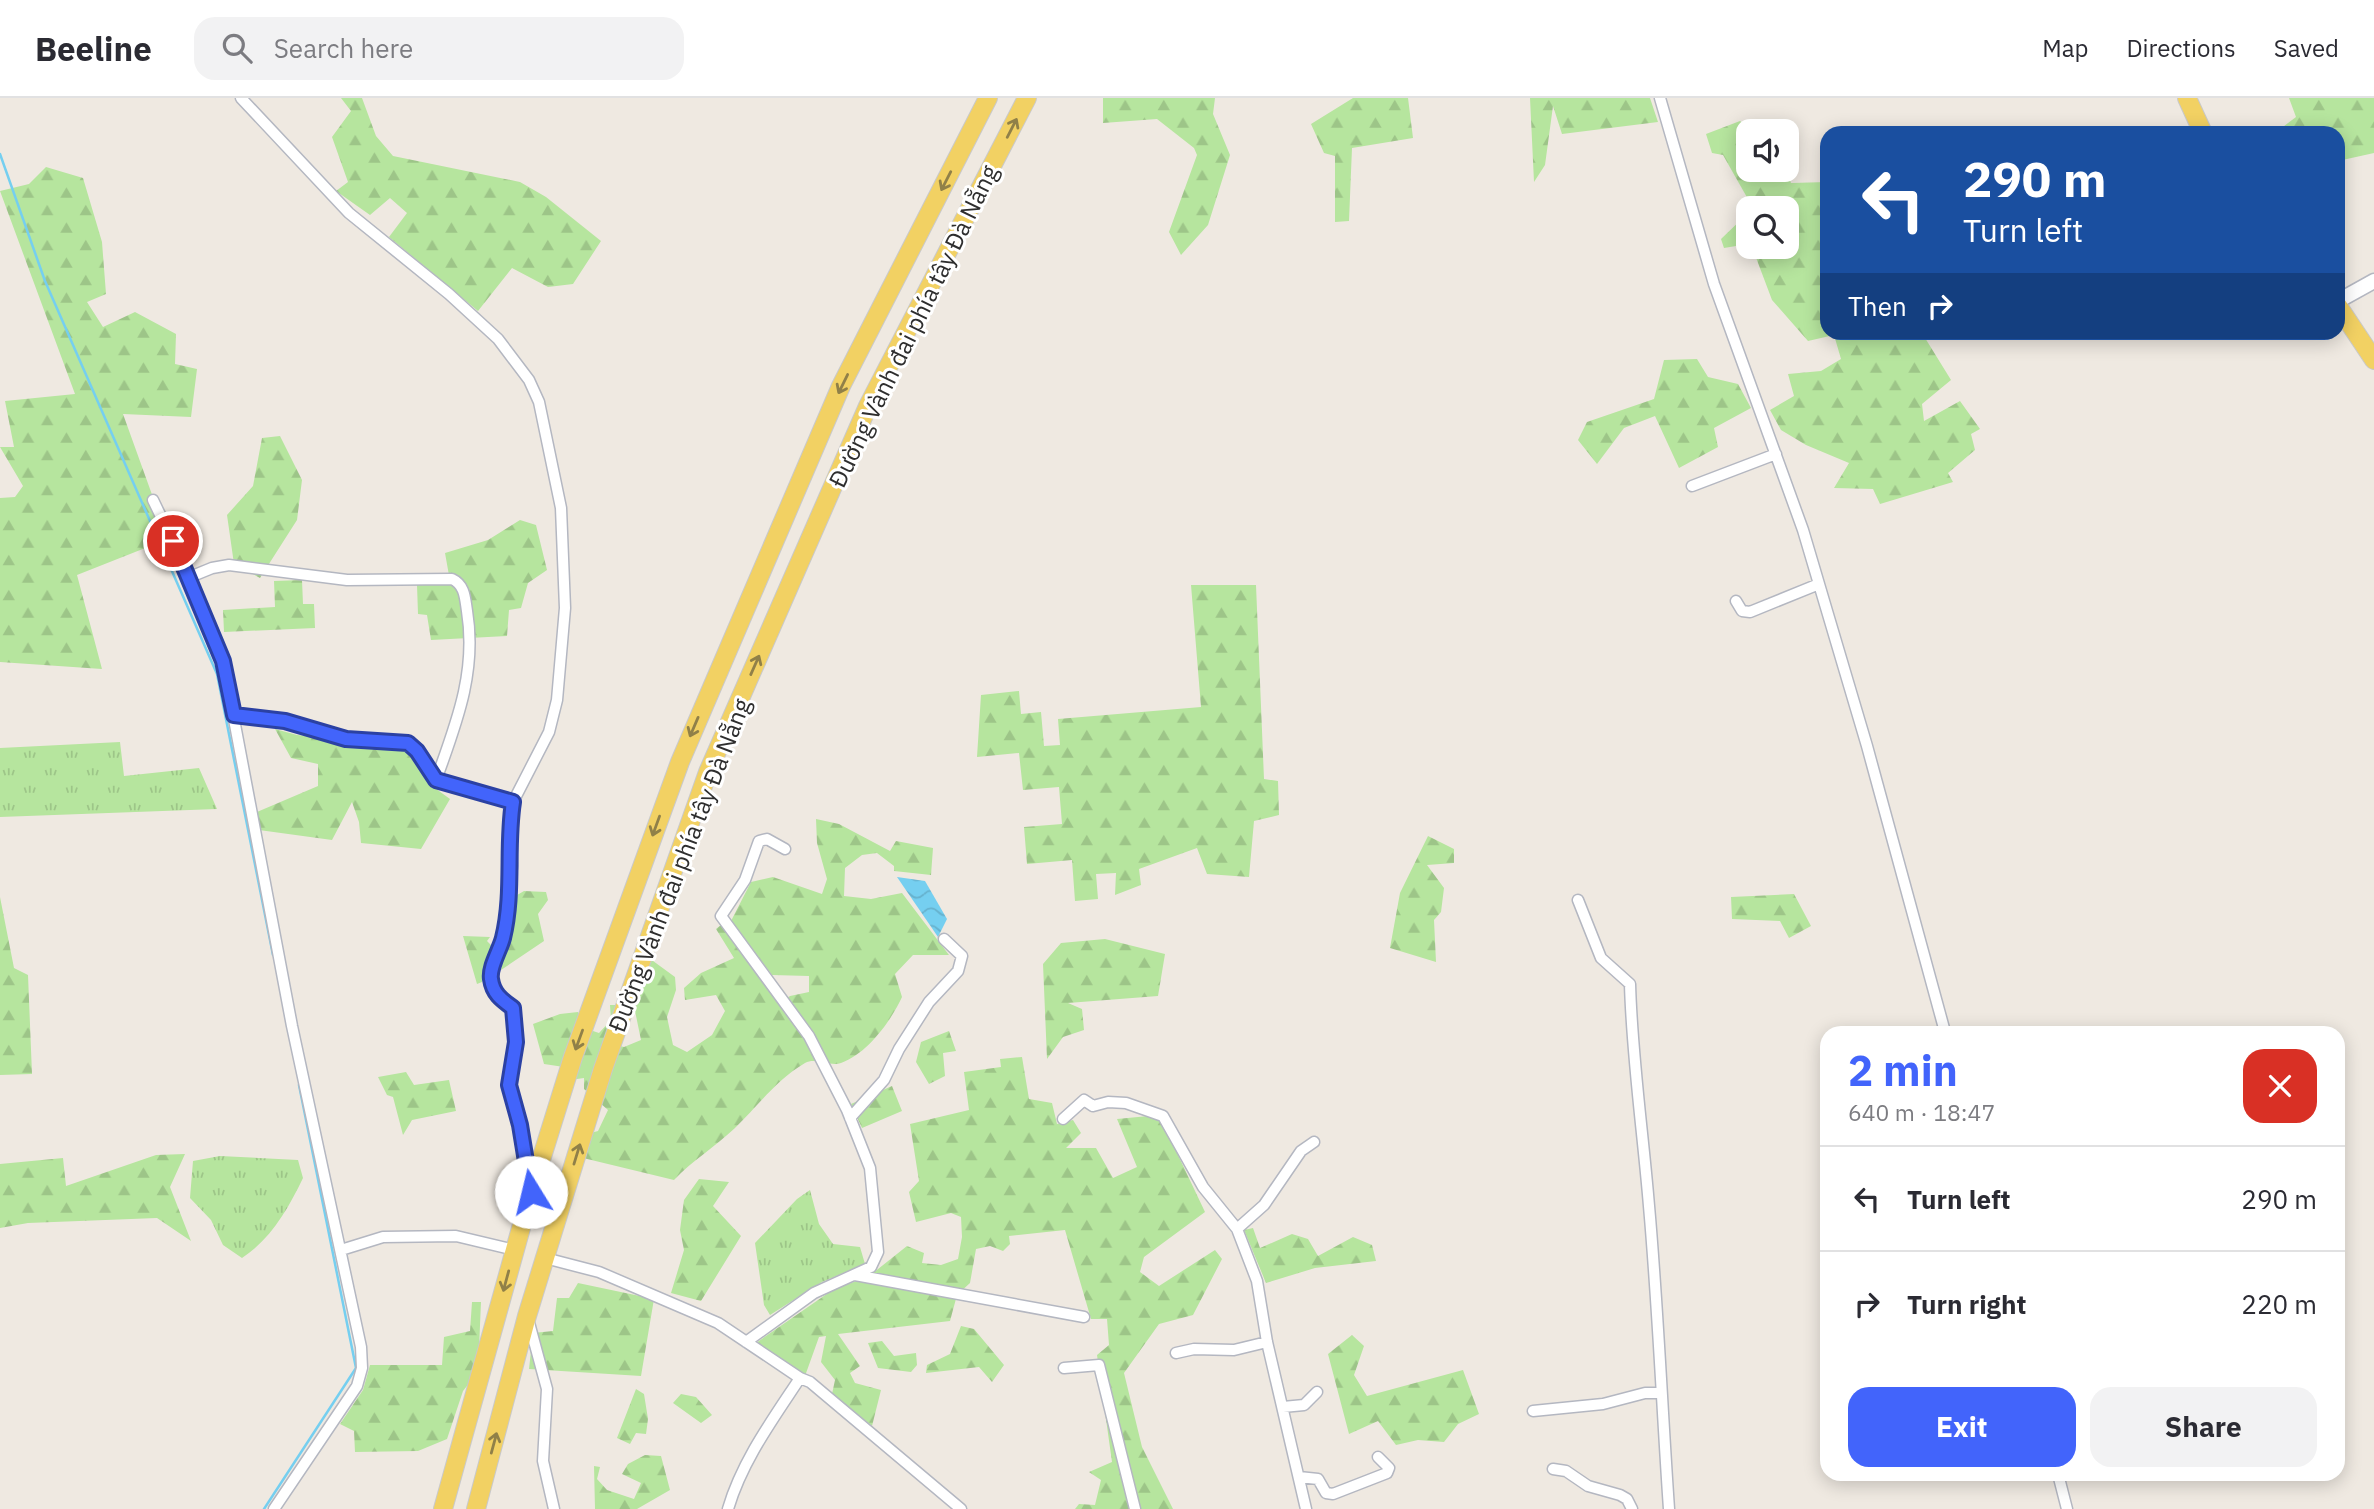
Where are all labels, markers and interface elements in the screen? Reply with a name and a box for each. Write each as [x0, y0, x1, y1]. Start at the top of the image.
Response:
search box [194, 17, 684, 80]
text: Beeline [35, 27, 152, 70]
icon: search [218, 29, 256, 67]
text: Search here [274, 31, 413, 65]
text: Map [2042, 32, 2088, 64]
text: Directions [2126, 32, 2236, 64]
text: Saved [2274, 32, 2339, 64]
one-way arrow [1005, 119, 1019, 139]
map controls [1736, 119, 1799, 259]
button: sound [1736, 119, 1799, 182]
text: 290 m [1963, 147, 2107, 210]
icon: left [1848, 154, 1939, 245]
street label: Đường Vành đai phía tây Đà Nẵng [821, 159, 1005, 492]
one-way arrow [938, 170, 952, 191]
button: search [1736, 196, 1799, 259]
text: Turn left [1963, 209, 2083, 251]
icon: right [1921, 287, 1959, 325]
text: Then [1848, 289, 1907, 323]
one-way arrow [835, 373, 848, 394]
pin [143, 511, 203, 571]
icon: arrive [154, 522, 192, 560]
one-way arrow [749, 655, 762, 676]
street label: Đường Vành đai phía tây Đà Nẵng [600, 693, 758, 1036]
one-way arrow [687, 716, 700, 738]
one-way arrow [649, 814, 662, 836]
one-way arrow [572, 1028, 584, 1050]
text: 2 min [1848, 1043, 1958, 1098]
button: close [2243, 1049, 2317, 1123]
text: 640 m · 18:47 [1848, 1097, 1995, 1127]
one-way arrow [571, 1143, 584, 1165]
position arrow [494, 1155, 568, 1229]
icon: left [1848, 1180, 1886, 1218]
text: Turn left [1907, 1182, 2010, 1216]
text: 290 m [2241, 1182, 2317, 1216]
one-way arrow [499, 1269, 512, 1292]
icon: right [1848, 1285, 1886, 1323]
text: Turn right [1907, 1287, 2026, 1321]
text: 220 m [2241, 1287, 2317, 1321]
button: Exit [1848, 1387, 2076, 1467]
button: Share [2090, 1387, 2317, 1467]
one-way arrow [488, 1432, 501, 1455]

